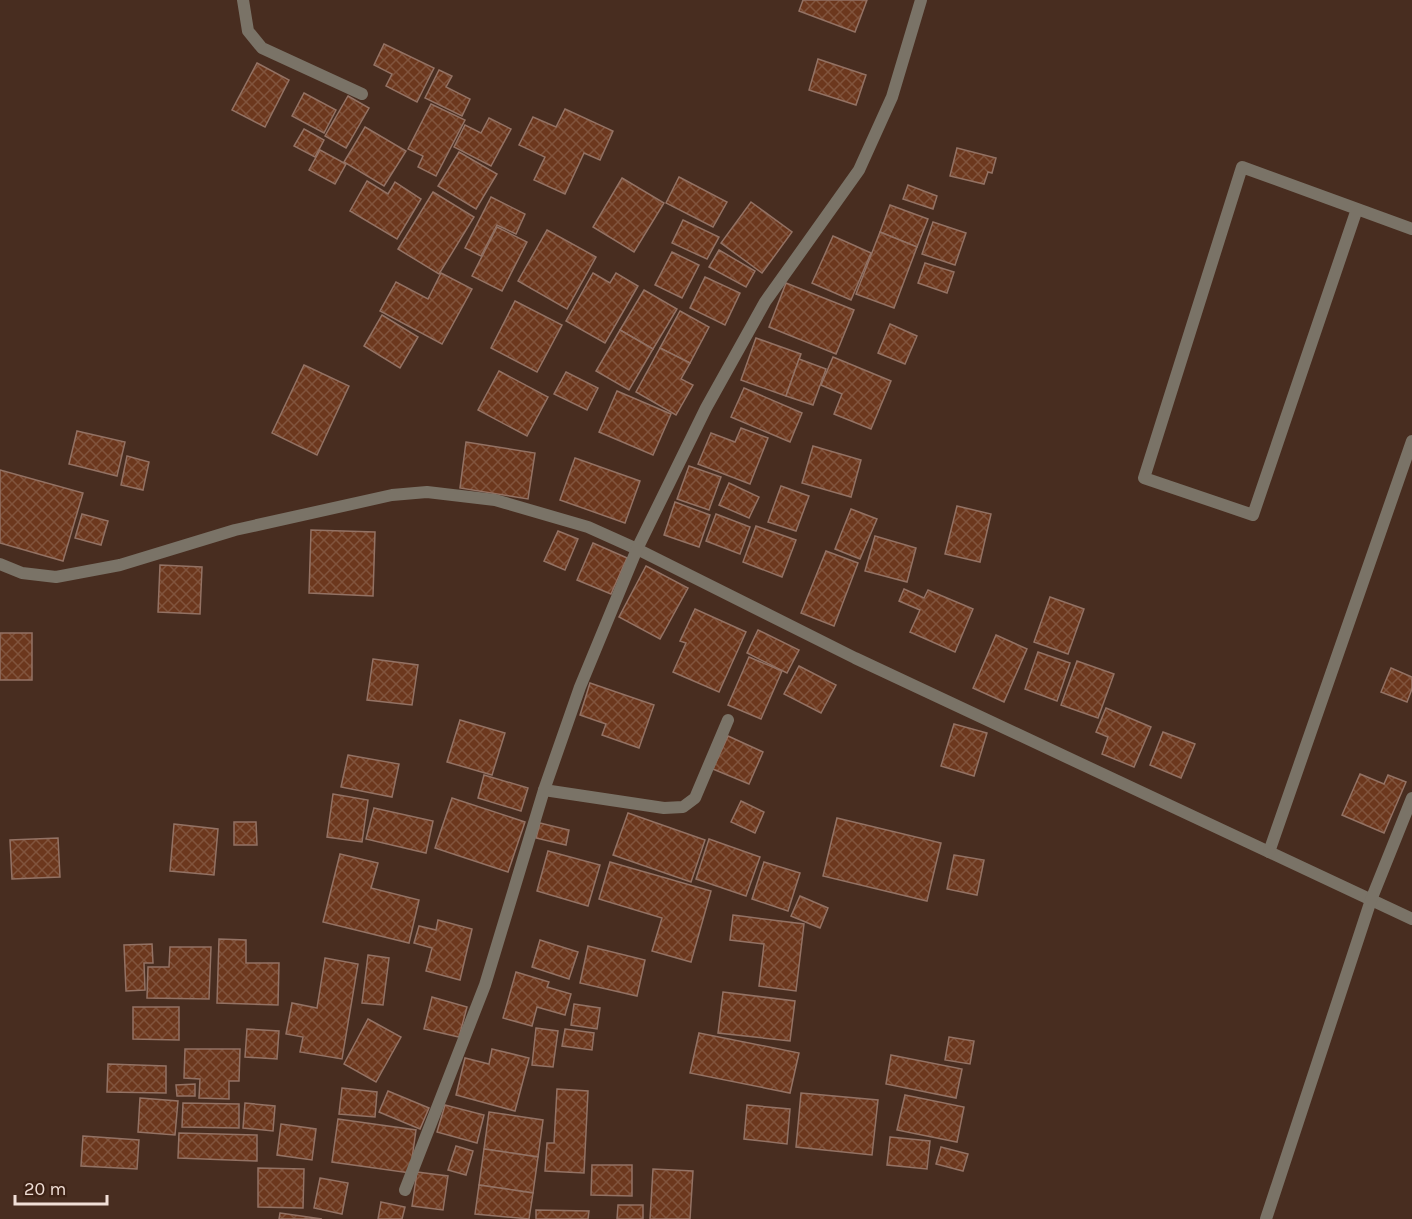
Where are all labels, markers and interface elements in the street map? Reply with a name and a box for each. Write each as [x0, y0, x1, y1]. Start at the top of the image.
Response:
scale bar [15, 1168, 106, 1206]
text: 20 m [24, 1178, 66, 1200]

